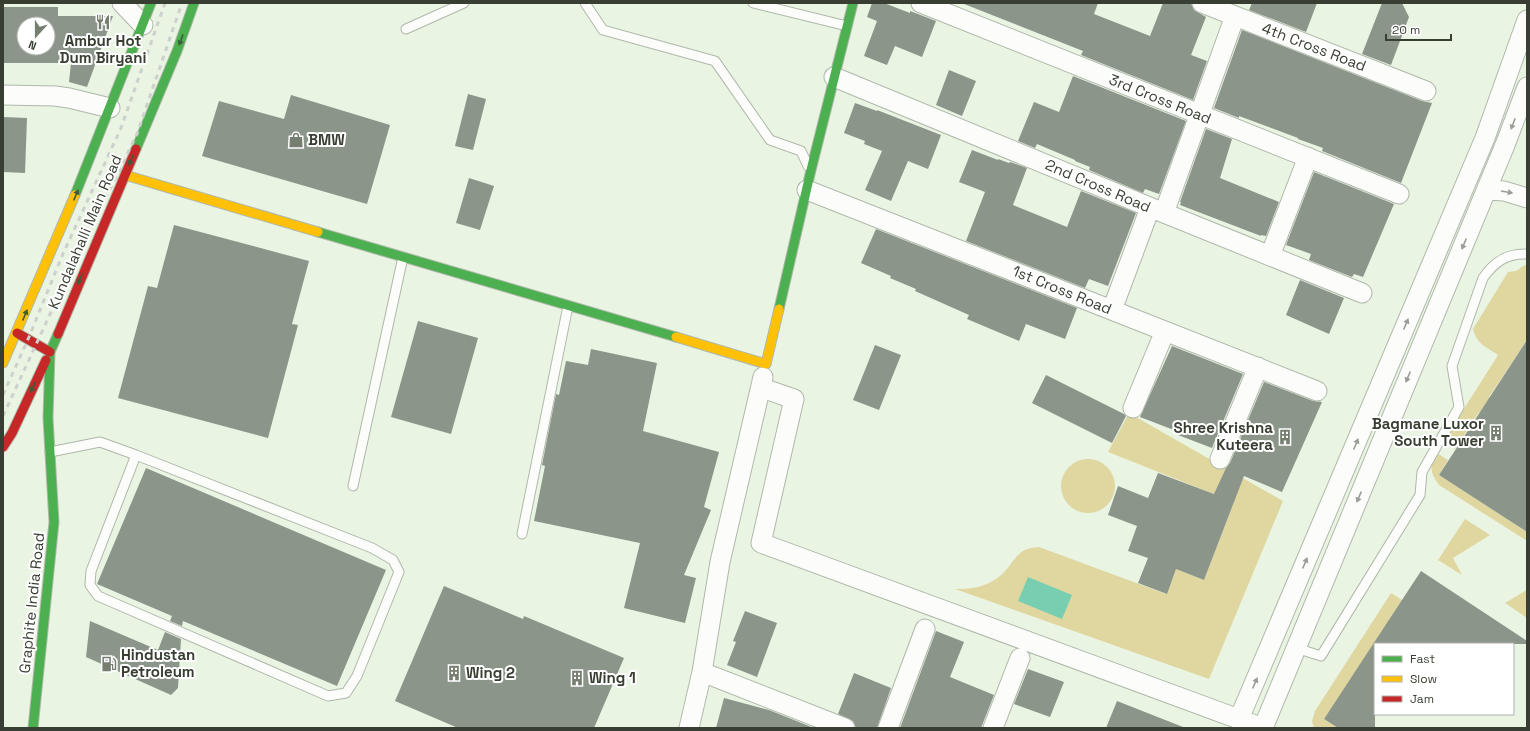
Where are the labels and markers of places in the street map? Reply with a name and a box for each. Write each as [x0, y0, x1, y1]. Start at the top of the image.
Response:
restaurant icon: Ambur Hot Dum Biryani [94, 13, 112, 31]
place label: Ambur Hot Dum Biryani [60, 31, 146, 67]
place label: BMW [308, 130, 345, 149]
shop icon: BMW [287, 131, 305, 149]
place label: Bagmane Luxor South Tower [1372, 414, 1484, 450]
place label: Shree Krishna Kuteera [1174, 418, 1273, 454]
building icon: Bagmane Luxor South Tower [1487, 424, 1505, 442]
building icon: Shree Krishna Kuteera [1276, 428, 1294, 446]
place label: Hindustan Petroleum [121, 645, 195, 681]
fuel station icon: Hindustan Petroleum [100, 655, 118, 673]
place label: Wing 2 [466, 663, 515, 682]
building icon: Wing 2 [445, 664, 463, 682]
place label: Wing 1 [589, 668, 636, 687]
building icon: Wing 1 [568, 669, 586, 687]

